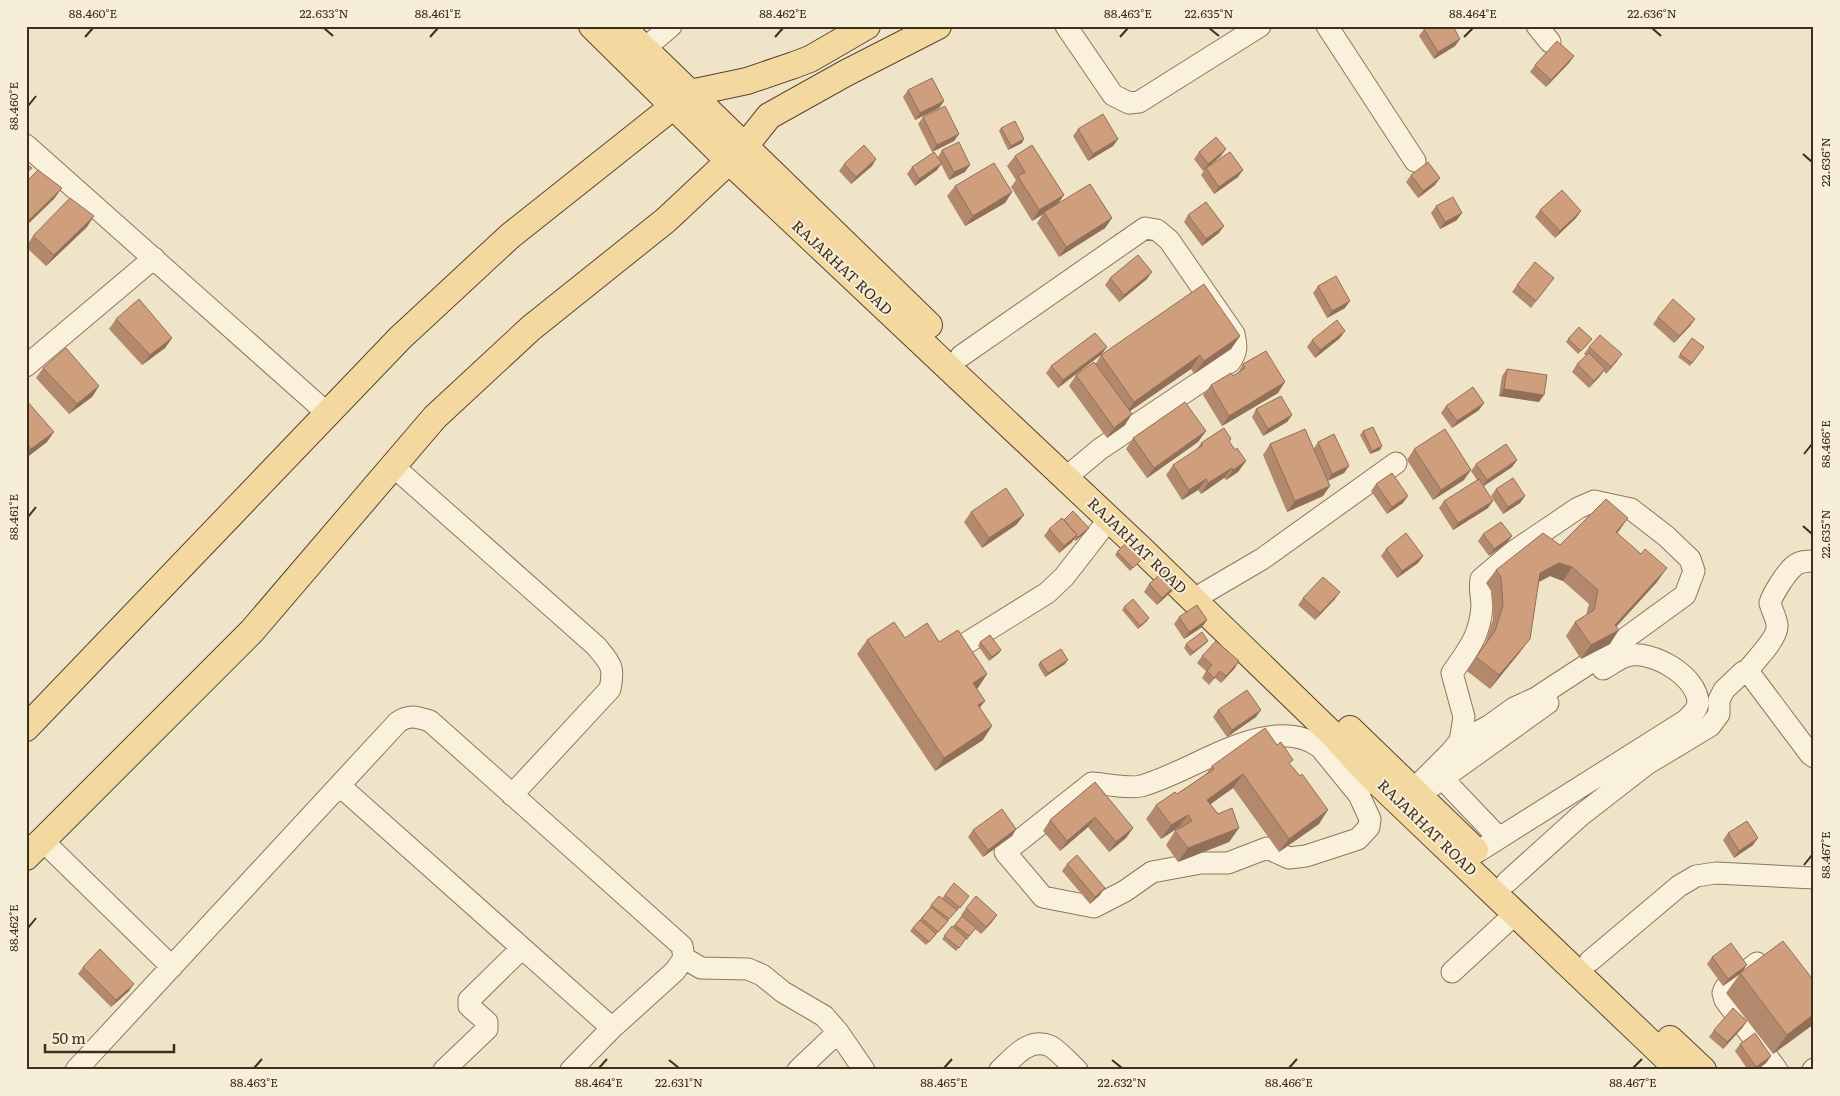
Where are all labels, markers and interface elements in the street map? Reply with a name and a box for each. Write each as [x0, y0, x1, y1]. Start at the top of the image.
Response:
text: 88.460°E [69, 4, 118, 22]
text: 22.633°N [299, 4, 349, 22]
text: 88.461°E [415, 4, 461, 22]
text: 88.462°E [759, 4, 807, 22]
text: 88.463°E [1104, 4, 1152, 22]
text: 22.635°N [1184, 4, 1234, 22]
text: 88.464°E [1449, 4, 1497, 22]
text: 22.636°N [1627, 4, 1677, 22]
text: 88.460°E [4, 81, 22, 130]
text: 22.636°N [1816, 137, 1834, 187]
street label: RAJARHAT ROAD [787, 214, 899, 320]
text: 88.466°E [1816, 420, 1834, 468]
street label: RAJARHAT ROAD [1083, 491, 1193, 599]
text: 88.461°E [4, 494, 22, 540]
text: 22.635°N [1816, 509, 1834, 559]
street label: RAJARHAT ROAD [1373, 773, 1483, 881]
text: 88.467°E [1816, 831, 1834, 879]
text: 88.462°E [4, 904, 22, 952]
scale bar [45, 1021, 174, 1053]
text: 50 m [52, 1026, 86, 1049]
text: 88.463°E [230, 1073, 278, 1091]
text: 88.464°E [575, 1073, 623, 1091]
text: 22.631°N [655, 1073, 703, 1091]
text: 88.465°E [920, 1073, 968, 1091]
text: 22.632°N [1098, 1073, 1146, 1091]
text: 88.466°E [1265, 1073, 1313, 1091]
text: 88.467°E [1609, 1073, 1657, 1091]

